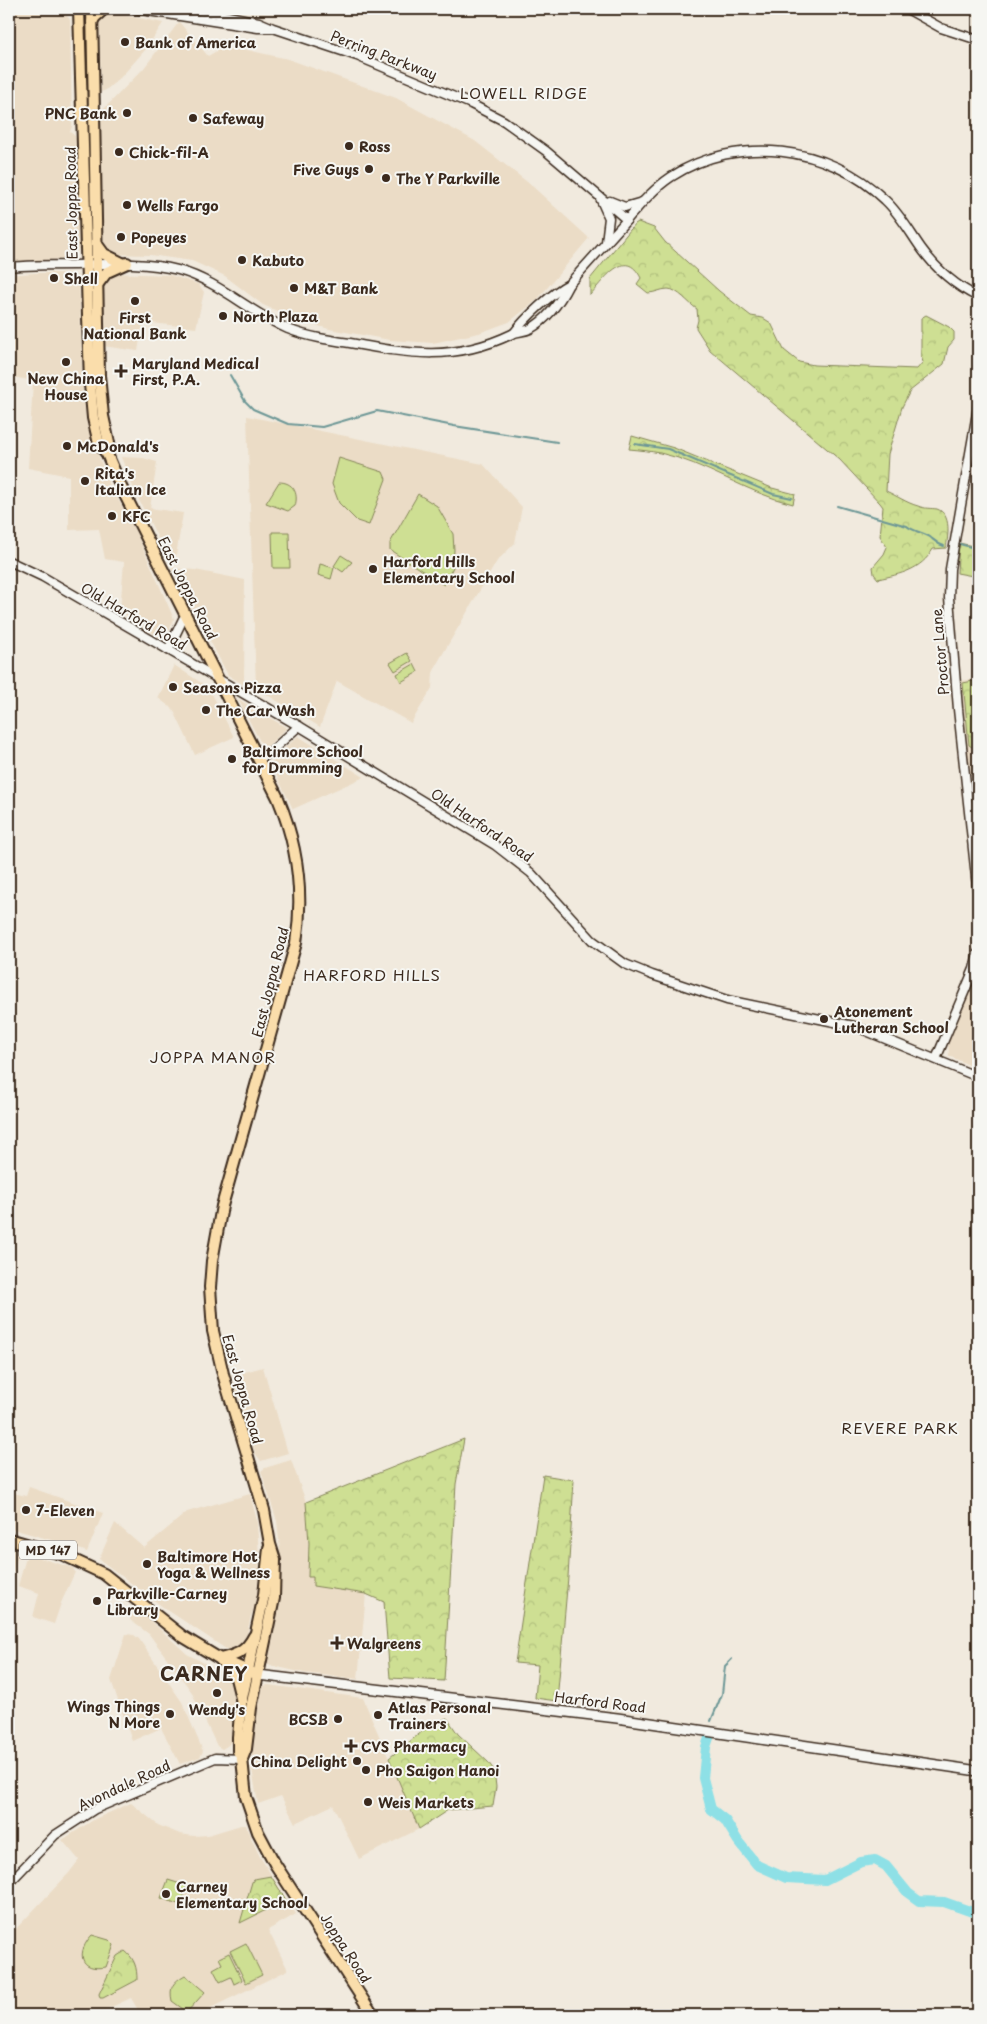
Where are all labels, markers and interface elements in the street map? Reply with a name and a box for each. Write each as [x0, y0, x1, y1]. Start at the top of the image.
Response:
street label: Perring Parkway [328, 25, 440, 85]
place label: Bank of America [135, 32, 257, 53]
marker: Bank of America [119, 36, 131, 48]
district label: LOWELL RIDGE [460, 81, 588, 104]
place label: PNC Bank [45, 103, 118, 124]
marker: PNC Bank [121, 107, 133, 119]
place label: Safeway [203, 108, 264, 129]
marker: Safeway [187, 112, 199, 124]
place label: Ross [359, 136, 390, 157]
marker: Ross [343, 140, 355, 152]
place label: Chick-fil-A [129, 142, 209, 163]
street label: East Joppa Road [60, 146, 82, 260]
marker: Chick-fil-A [113, 146, 125, 158]
place label: Five Guys [293, 159, 359, 180]
marker: Five Guys [363, 163, 375, 175]
place label: The Y Parkville [396, 168, 500, 189]
marker: The Y Parkville [380, 172, 392, 184]
place label: Wells Fargo [137, 195, 219, 216]
marker: Wells Fargo [121, 199, 133, 211]
place label: Popeyes [131, 227, 187, 248]
marker: Popeyes [115, 231, 127, 243]
place label: Kabuto [252, 250, 304, 271]
marker: Kabuto [236, 254, 248, 266]
place label: Shell [64, 268, 98, 289]
marker: Shell [48, 272, 60, 284]
place label: M&T Bank [304, 278, 379, 299]
marker: M&T Bank [288, 282, 300, 294]
marker: First National Bank [129, 295, 141, 307]
place label: North Plaza [233, 306, 318, 327]
place label: First National Bank [83, 307, 187, 344]
marker: North Plaza [217, 310, 229, 322]
place label: Maryland Medical First, P.A. [132, 353, 259, 390]
marker: New China House [60, 356, 72, 368]
marker: Maryland Medical First, P.A. [114, 364, 128, 378]
place label: New China House [27, 368, 105, 405]
place label: McDonald's [77, 436, 159, 457]
marker: McDonald's [61, 440, 73, 452]
place label: Rita's Italian Ice [95, 463, 167, 500]
marker: Rita's Italian Ice [79, 475, 91, 487]
place label: KFC [122, 506, 151, 527]
marker: KFC [106, 510, 118, 522]
street label: East Joppa Road [153, 533, 223, 643]
place label: Harford Hills Elementary School [383, 551, 515, 588]
marker: Harford Hills Elementary School [367, 563, 379, 575]
street label: Old Harford Road [77, 577, 191, 655]
street label: Proctor Lane [926, 608, 954, 696]
place label: Seasons Pizza [183, 677, 282, 698]
marker: Seasons Pizza [167, 681, 179, 693]
place label: The Car Wash [216, 700, 315, 721]
marker: The Car Wash [200, 704, 212, 716]
place label: Baltimore School for Drumming [242, 741, 363, 778]
marker: Baltimore School for Drumming [226, 753, 238, 765]
street label: Old Harford Road [427, 783, 538, 867]
street label: East Joppa Road [246, 925, 294, 1039]
district label: HARFORD HILLS [303, 963, 441, 986]
place label: Atonement Lutheran School [833, 1001, 949, 1038]
marker: Atonement Lutheran School [818, 1013, 830, 1025]
district label: JOPPA MANOR [150, 1045, 276, 1068]
street label: East Joppa Road [217, 1332, 269, 1446]
district label: REVERE PARK [841, 1416, 959, 1439]
place label: 7-Eleven [36, 1500, 95, 1521]
marker: 7-Eleven [20, 1504, 32, 1516]
road number: MD 147 [19, 1540, 77, 1560]
place label: Baltimore Hot Yoga & Wellness [157, 1546, 270, 1583]
marker: Baltimore Hot Yoga & Wellness [141, 1558, 153, 1570]
place label: Parkville-Carney Library [107, 1583, 227, 1620]
marker: Parkville-Carney Library [91, 1595, 103, 1607]
place label: Walgreens [347, 1633, 421, 1654]
marker: Walgreens [331, 1637, 343, 1649]
district label: CARNEY [160, 1659, 248, 1687]
street label: Harford Road [553, 1686, 647, 1718]
marker: Wendy's [211, 1687, 223, 1699]
place label: Wings Things N More [67, 1696, 160, 1733]
place label: Atlas Personal Trainers [387, 1697, 491, 1734]
place label: Wendy's [189, 1699, 246, 1720]
marker: Wings Things N More [164, 1708, 176, 1720]
place label: BCSB [289, 1709, 328, 1730]
marker: Atlas Personal Trainers [372, 1709, 384, 1721]
marker: BCSB [332, 1713, 344, 1725]
place label: CVS Pharmacy [361, 1736, 466, 1757]
marker: CVS Pharmacy [345, 1740, 357, 1752]
place label: China Delight [250, 1751, 347, 1772]
street label: Avondale Road [74, 1754, 174, 1816]
marker: China Delight [351, 1755, 363, 1767]
place label: Pho Saigon Hanoi [376, 1760, 499, 1781]
marker: Pho Saigon Hanoi [360, 1764, 372, 1776]
place label: Weis Markets [378, 1792, 474, 1813]
marker: Weis Markets [362, 1796, 374, 1808]
place label: Carney Elementary School [176, 1876, 308, 1913]
marker: Carney Elementary School [160, 1888, 172, 1900]
street label: Joppa Road [315, 1909, 377, 1987]

